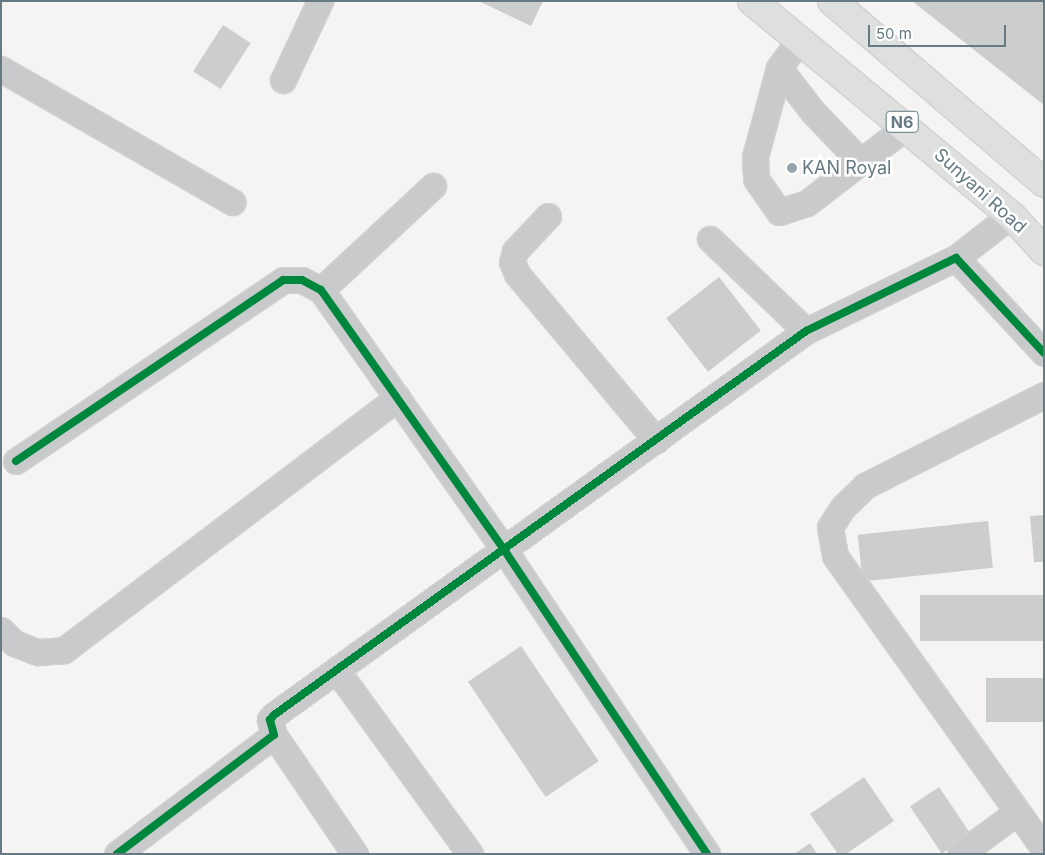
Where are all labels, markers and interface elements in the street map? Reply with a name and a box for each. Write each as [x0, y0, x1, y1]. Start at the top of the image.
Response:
scale bar [870, 15, 1008, 47]
text: 50 m [876, 24, 912, 43]
road number: N6 [884, 108, 920, 136]
street label: Sunyani Road [930, 144, 1030, 238]
place label: KAN Royal [802, 157, 891, 179]
marker: KAN Royal [786, 162, 798, 174]

